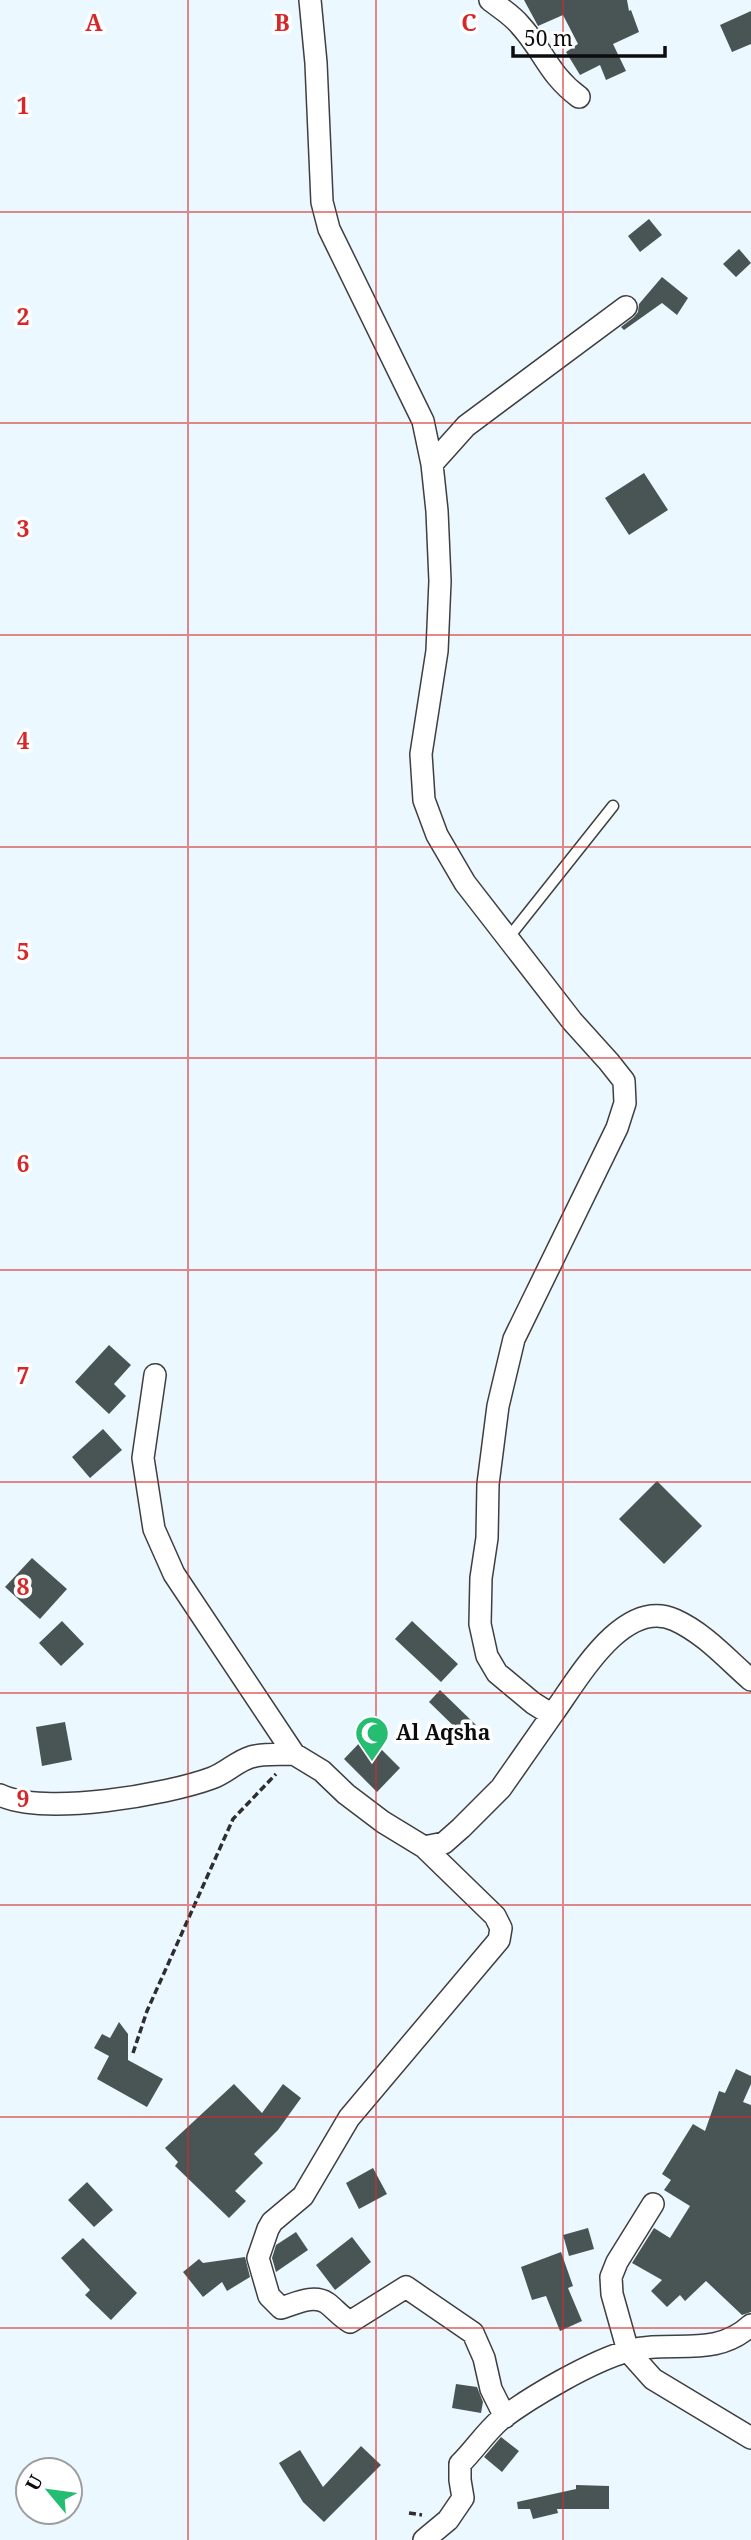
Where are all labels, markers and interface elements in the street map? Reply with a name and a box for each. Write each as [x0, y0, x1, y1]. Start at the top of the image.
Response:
text: A [85, 6, 103, 38]
text: B [274, 6, 290, 38]
text: C [461, 6, 477, 38]
scale bar [513, 14, 665, 58]
text: 50 m [524, 24, 573, 52]
text: 1 [17, 89, 30, 121]
text: 2 [17, 300, 30, 332]
text: 3 [17, 512, 30, 544]
text: 4 [17, 724, 30, 756]
text: 5 [17, 935, 30, 967]
text: 6 [17, 1147, 30, 1179]
text: 7 [17, 1359, 30, 1391]
text: 8 [17, 1570, 30, 1602]
mosque icon: Al Aqsha [353, 1714, 391, 1763]
place label: Al Aqsha [396, 1718, 490, 1746]
text: 9 [17, 1782, 30, 1814]
north arrow [14, 2456, 84, 2526]
text: U [19, 2470, 49, 2495]

